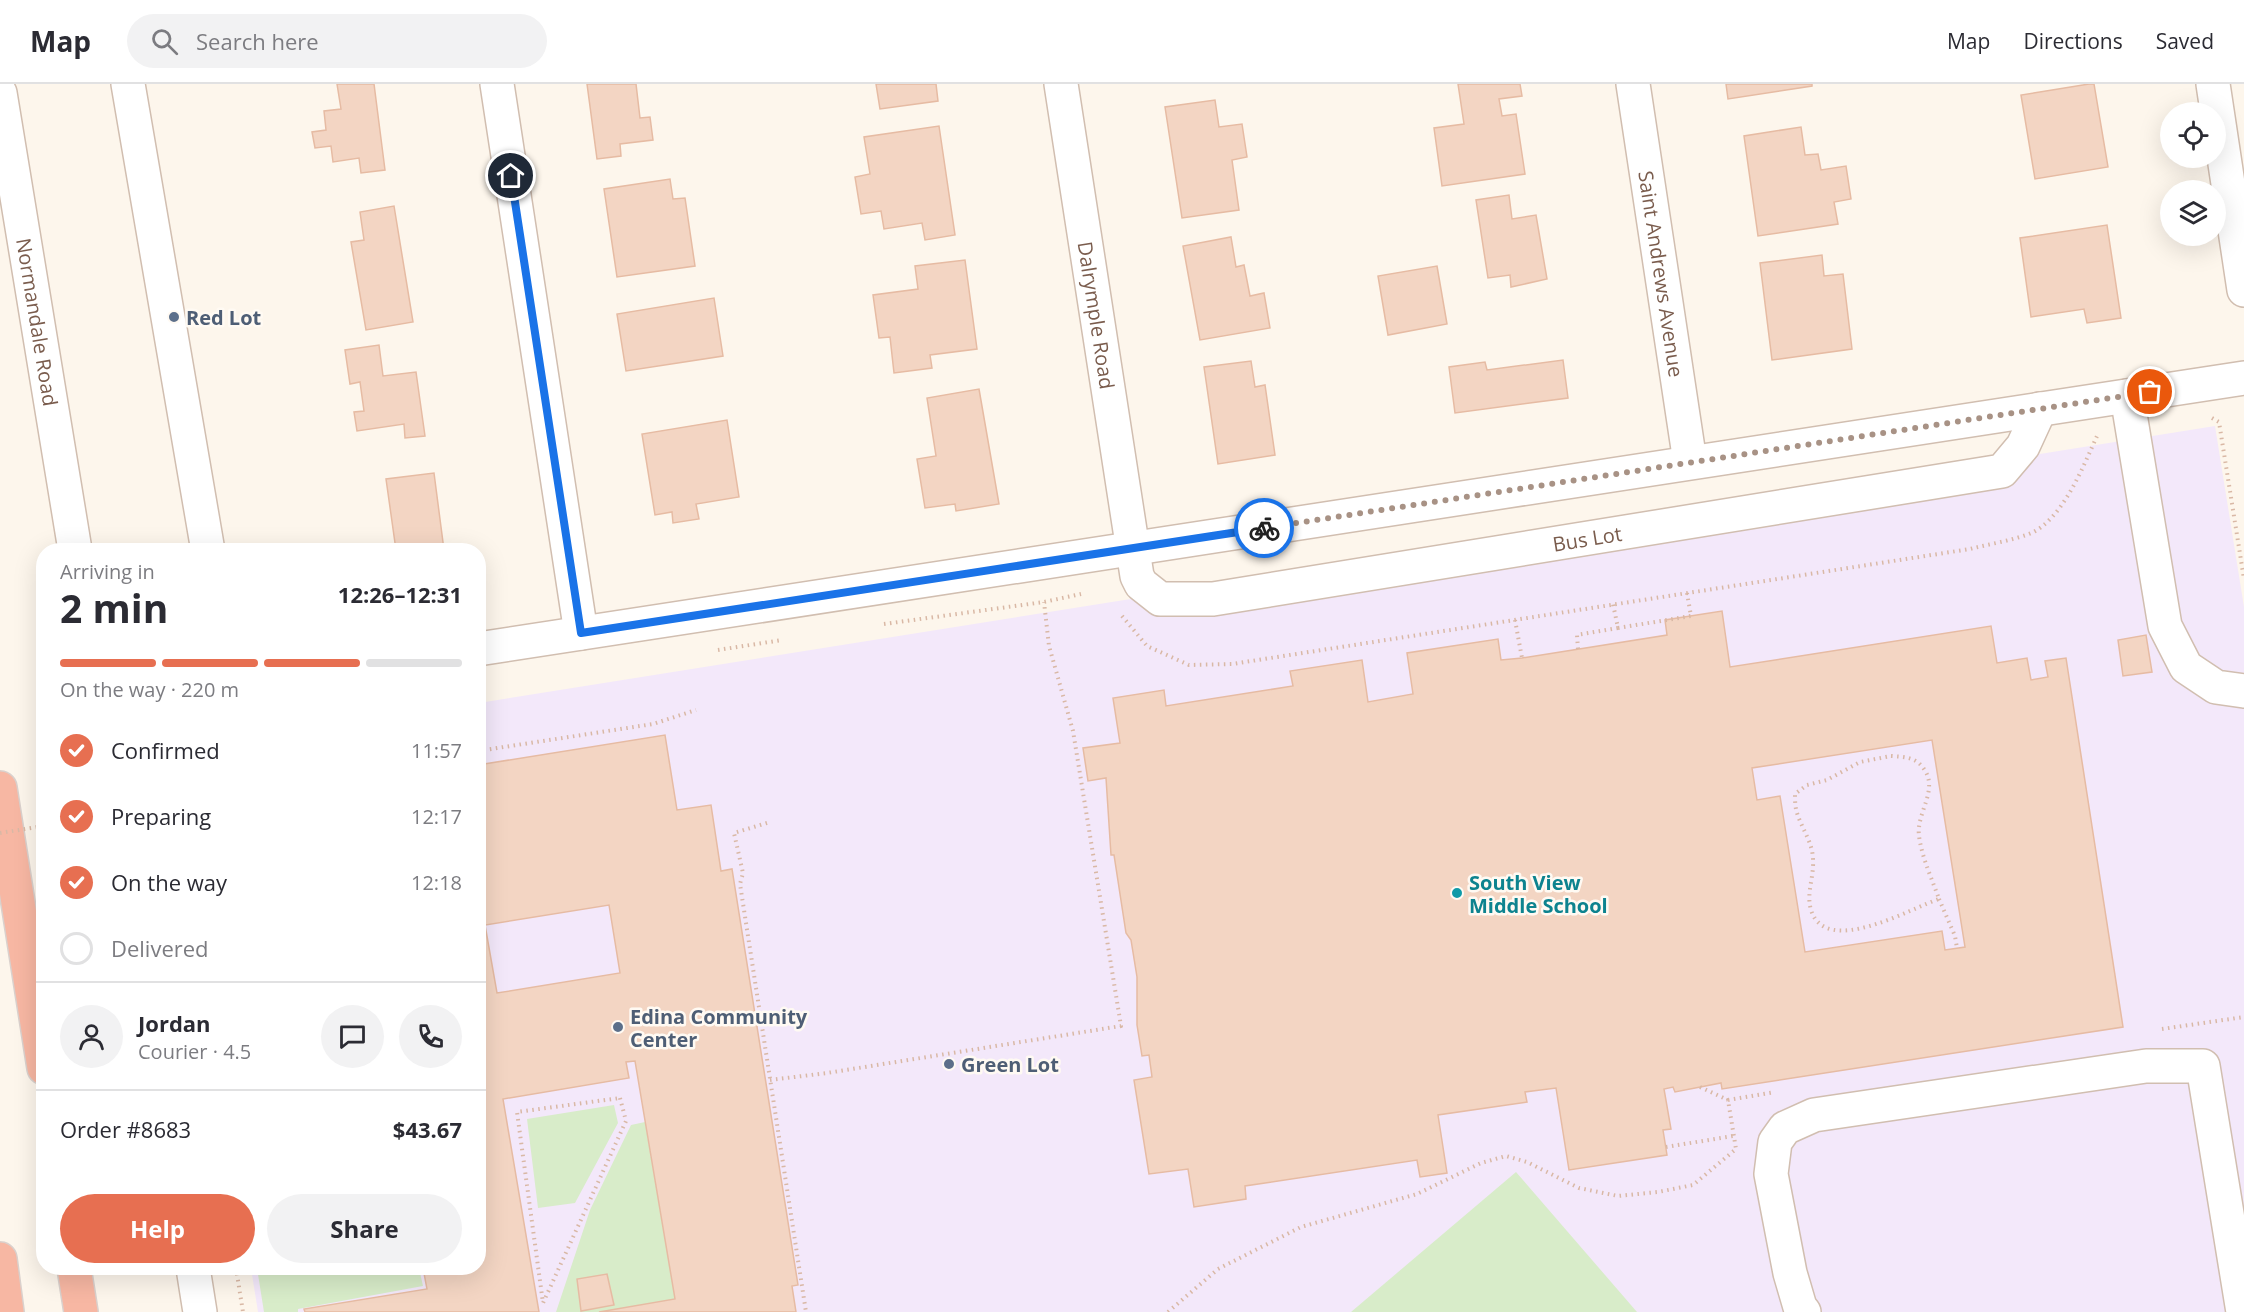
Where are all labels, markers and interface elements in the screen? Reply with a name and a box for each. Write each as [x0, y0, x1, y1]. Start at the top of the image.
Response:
search box [127, 14, 547, 68]
text: Map [30, 22, 91, 60]
icon: search [148, 25, 181, 58]
text: Search here [196, 26, 319, 56]
text: Map [1947, 27, 1990, 55]
text: Directions [2023, 27, 2123, 55]
text: Saved [2156, 27, 2214, 55]
map controls [2160, 102, 2226, 246]
button: locate [2160, 102, 2226, 168]
pin [485, 150, 536, 201]
icon: home [494, 159, 527, 192]
street label: Saint Andrews Avenue [1633, 169, 1691, 379]
button: layers [2160, 180, 2226, 246]
street label: Normandale Road [10, 236, 65, 408]
street label: Dalrymple Road [1072, 240, 1121, 391]
place label: Red Lot [186, 304, 262, 331]
marker: Red Lot [167, 310, 181, 324]
pin [2124, 366, 2175, 417]
icon: bag [2133, 375, 2166, 408]
courier [1234, 498, 1294, 558]
icon: bike [1248, 512, 1281, 545]
street label: Bus Lot [1551, 519, 1624, 557]
text: Arriving in [60, 558, 155, 585]
text: 12:26–12:31 [338, 579, 462, 609]
text: 2 min [60, 581, 168, 634]
text: On the way · 220 m [60, 676, 239, 703]
icon: check [60, 734, 93, 767]
text: Confirmed [111, 735, 220, 765]
text: 11:57 [411, 737, 462, 764]
icon: check [60, 800, 93, 833]
text: Preparing [111, 801, 211, 831]
text: 12:17 [411, 803, 462, 830]
icon: check [60, 866, 93, 899]
text: On the way [111, 867, 227, 897]
text: 12:18 [411, 869, 462, 896]
place label: South View Middle School [1469, 869, 1608, 919]
marker: South View Middle School [1450, 886, 1464, 900]
text: Delivered [111, 933, 209, 963]
place label: Edina Community Center [630, 1003, 808, 1053]
button: person [60, 1005, 123, 1068]
button: chat [321, 1005, 384, 1068]
button: phone [399, 1005, 462, 1068]
text: Jordan [138, 1008, 211, 1038]
marker: Edina Community Center [611, 1020, 625, 1034]
text: Courier · 4.5 [138, 1038, 251, 1065]
place label: Green Lot [961, 1051, 1059, 1078]
marker: Green Lot [942, 1057, 956, 1071]
text: Order #8683 [60, 1114, 191, 1144]
text: $43.67 [393, 1114, 462, 1144]
button: Help [60, 1194, 255, 1263]
button: Share [267, 1194, 462, 1263]

